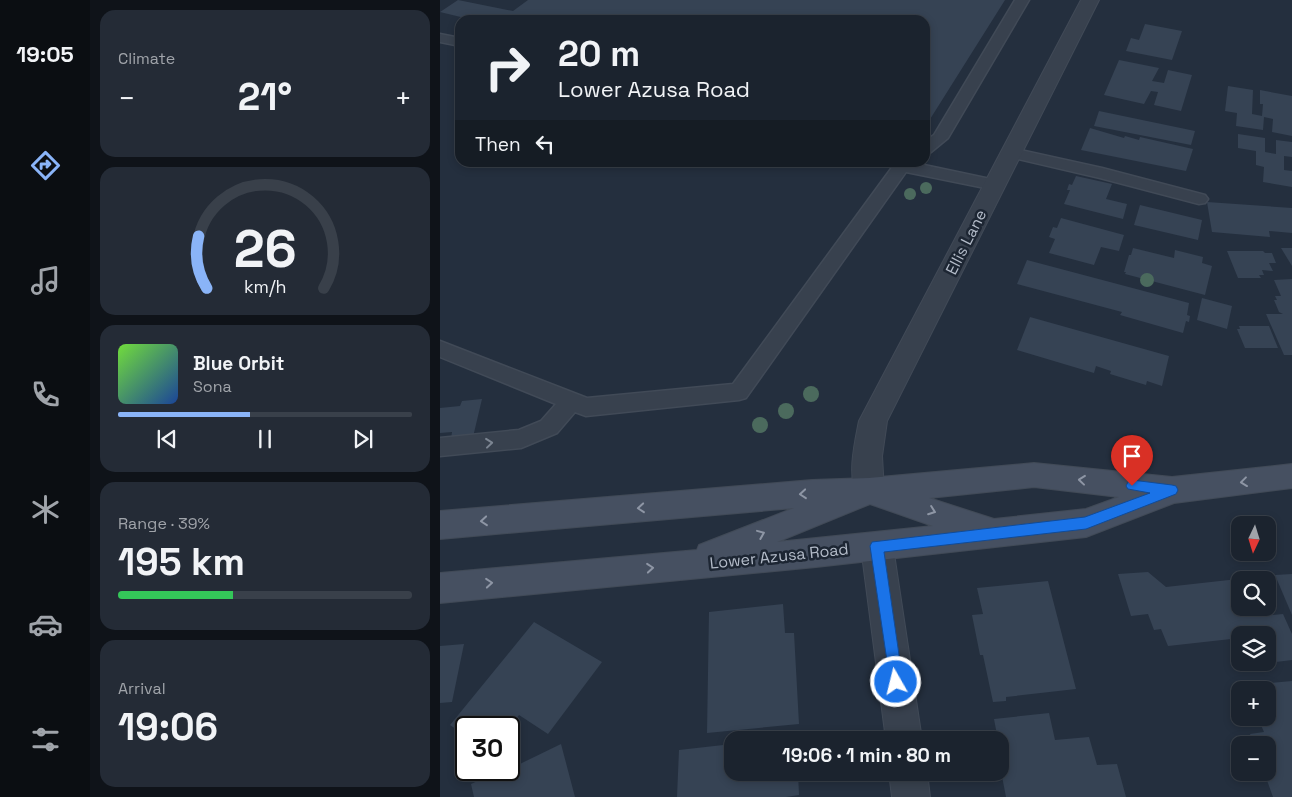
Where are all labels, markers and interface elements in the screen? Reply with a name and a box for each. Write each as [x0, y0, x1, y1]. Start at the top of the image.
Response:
text: 20 m [558, 32, 640, 76]
icon: right [475, 35, 540, 100]
text: 19:05 [16, 40, 74, 68]
text: Climate [118, 48, 175, 69]
text: 21° [238, 73, 292, 121]
text: Lower Azusa Road [558, 75, 750, 103]
text: − [118, 80, 135, 116]
text: + [395, 80, 412, 116]
icon: left [531, 130, 559, 158]
text: Then [475, 132, 521, 157]
icon: directions [28, 148, 63, 183]
street label: Ellis Lane [941, 206, 991, 278]
text: 26 [233, 216, 297, 282]
icon: music [28, 263, 63, 298]
text: km/h [244, 275, 286, 298]
text: Blue Orbit [193, 351, 284, 376]
text: Sona [193, 376, 232, 397]
icon: phone [28, 377, 63, 412]
icon: previous [153, 425, 181, 453]
icon: pause [251, 425, 279, 453]
icon: next [349, 425, 377, 453]
pin [1111, 435, 1153, 486]
one-way arrow [485, 438, 493, 449]
icon: arrive [1118, 442, 1146, 470]
one-way arrow [1078, 475, 1086, 486]
one-way arrow [1239, 476, 1247, 487]
one-way arrow [799, 488, 807, 499]
icon: climate [28, 492, 63, 527]
one-way arrow [637, 502, 645, 513]
one-way arrow [927, 505, 936, 515]
text: Range · 39% [118, 513, 210, 534]
one-way arrow [480, 515, 488, 526]
north arrow [1231, 516, 1276, 561]
map controls [1231, 516, 1276, 781]
one-way arrow [756, 530, 765, 540]
text: 195 km [118, 538, 245, 586]
street label: Lower Azusa Road [708, 538, 850, 574]
one-way arrow [647, 563, 655, 574]
button: search [1231, 571, 1276, 616]
one-way arrow [485, 578, 493, 589]
icon: car [28, 607, 63, 642]
button: layers [1231, 626, 1276, 671]
position arrow [869, 655, 921, 707]
text: Arrival [118, 678, 166, 699]
button: + [1231, 681, 1276, 726]
text: 19:06 [118, 703, 218, 751]
speed limit sign: 30 [455, 716, 520, 781]
icon: filters [28, 722, 63, 757]
button: − [1231, 736, 1276, 781]
text: 19:06 · 1 min · 80 m [782, 743, 951, 768]

